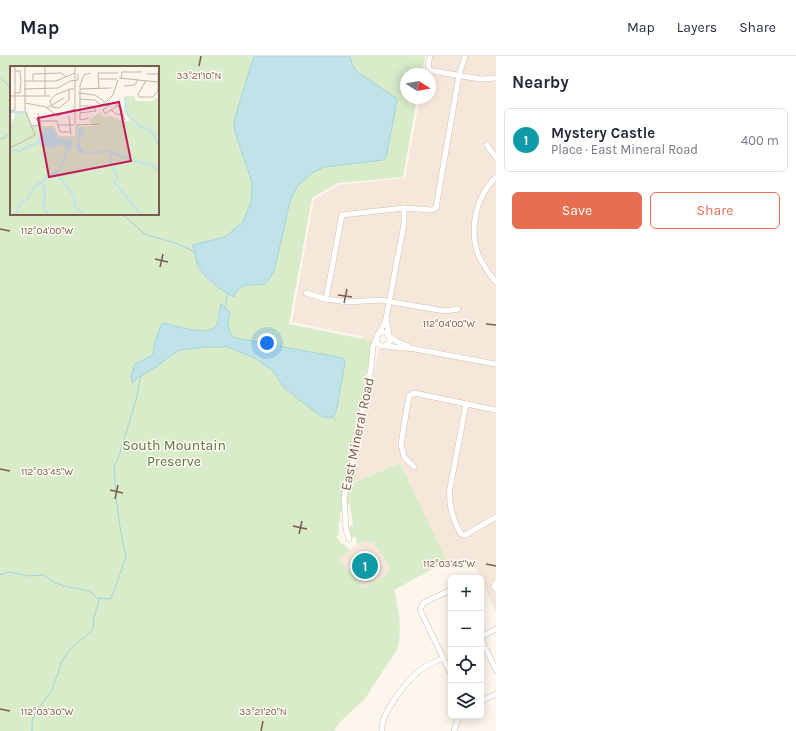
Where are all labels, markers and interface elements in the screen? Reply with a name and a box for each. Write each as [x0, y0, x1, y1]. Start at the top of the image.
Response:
text: Map [20, 17, 59, 39]
text: Map [627, 19, 655, 36]
text: Layers [677, 19, 717, 36]
text: Share [739, 19, 776, 36]
inset map [10, 66, 159, 215]
north arrow [400, 68, 436, 104]
text: 33°21'10"N [177, 70, 221, 82]
text: Nearby [512, 72, 569, 92]
text: Mystery Castle [551, 124, 655, 142]
text: 1 [524, 133, 528, 148]
text: 400 m [741, 133, 779, 148]
text: Place · East Mineral Road [551, 142, 698, 157]
button: Save [512, 192, 642, 229]
button: Share [650, 192, 780, 229]
text: 112°04'00"W [21, 225, 73, 237]
text: 112°04'00"W [423, 318, 475, 330]
your location [257, 333, 277, 353]
street label: East Mineral Road [337, 376, 378, 492]
park label: South Mountain Preserve [122, 437, 226, 470]
text: 112°03'45"W [21, 466, 73, 478]
pin: 1 [352, 551, 378, 581]
text: 112°03'45"W [423, 558, 475, 570]
map controls [448, 575, 484, 719]
button: + [448, 575, 484, 611]
button: − [448, 611, 484, 647]
button: locate [448, 647, 484, 683]
button: layers [448, 683, 484, 719]
text: 112°03'30"W [21, 706, 73, 718]
text: 33°21'20"N [239, 706, 287, 718]

